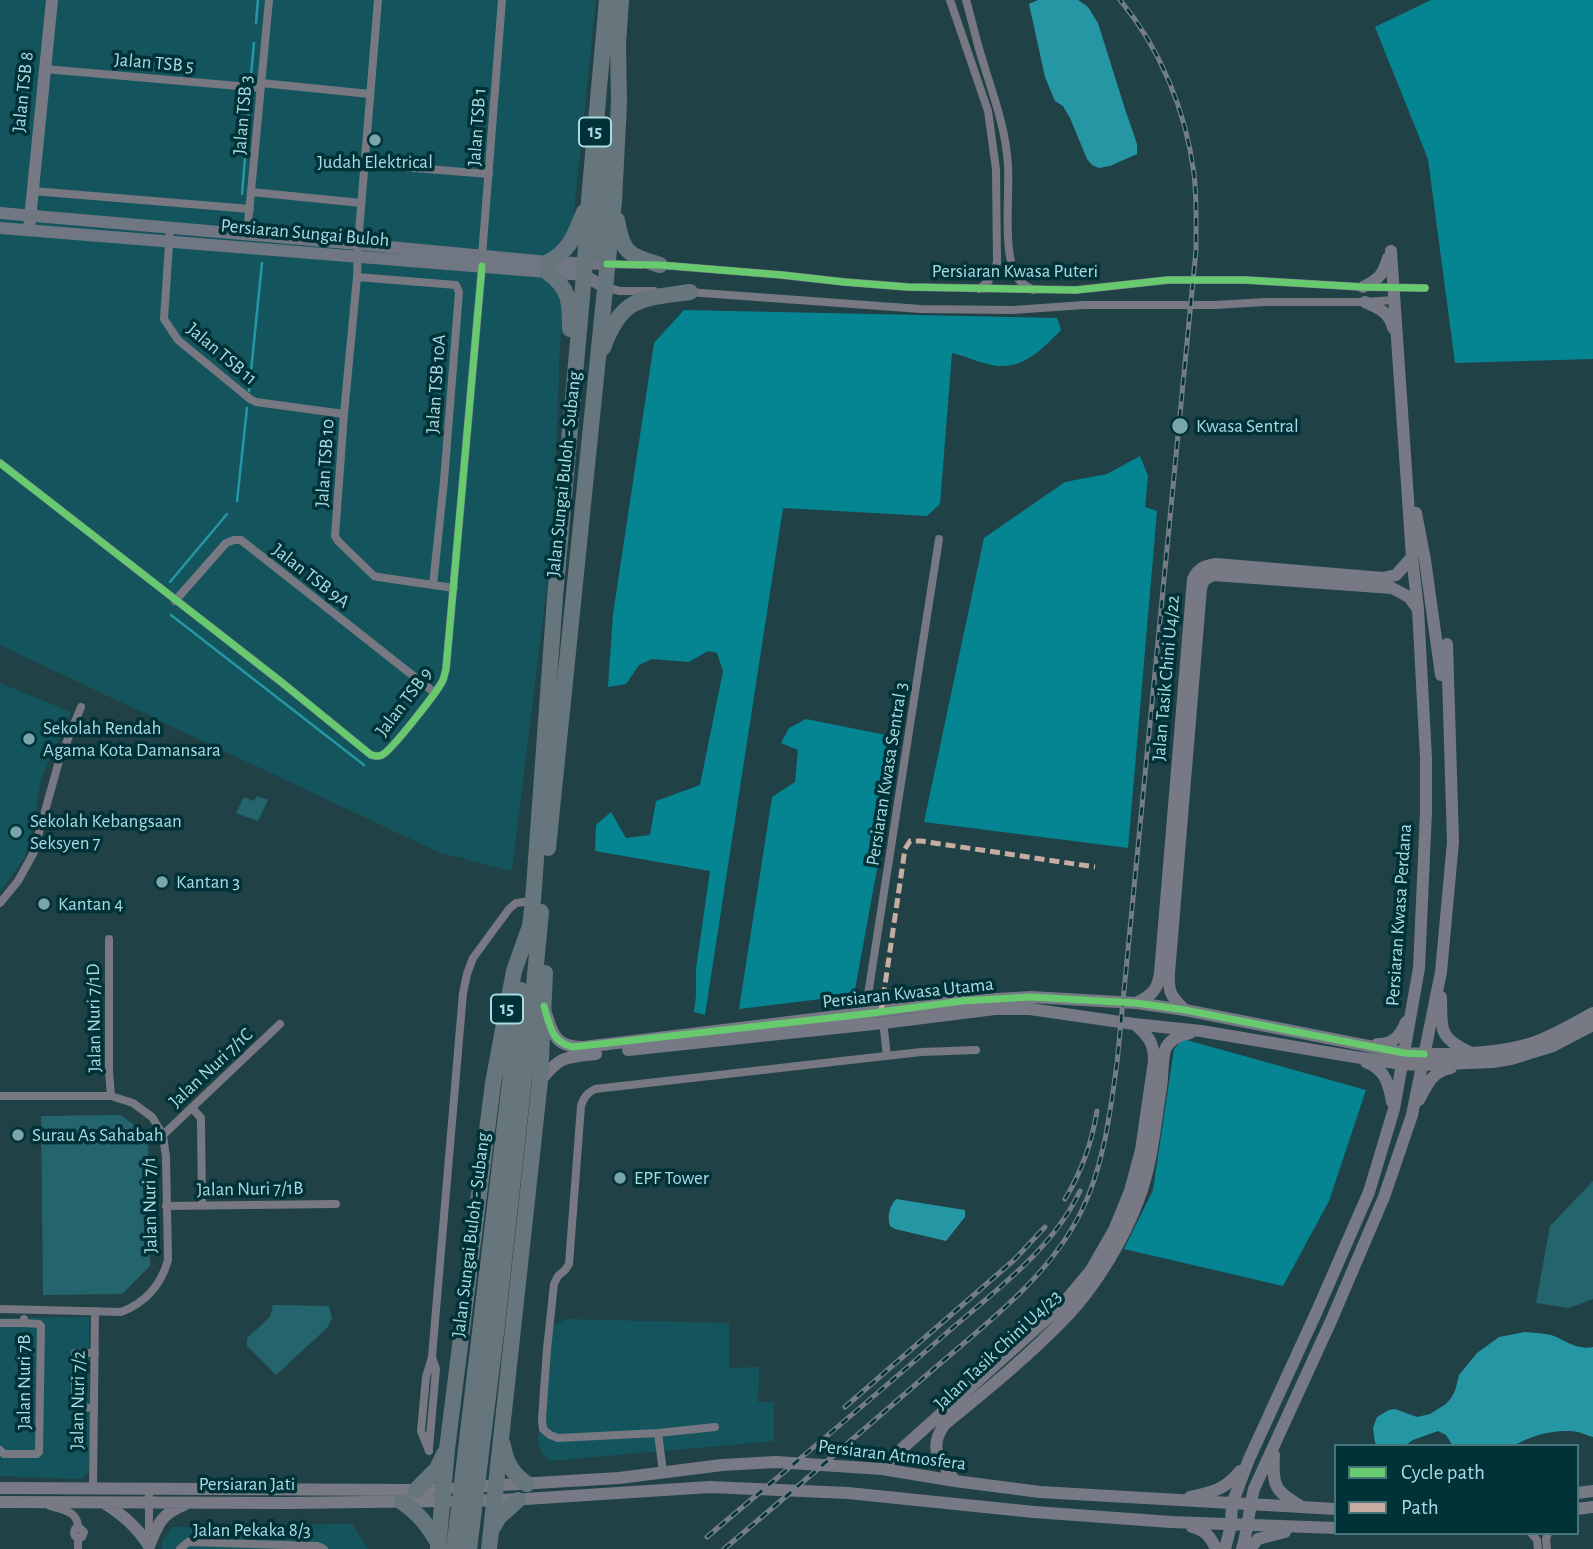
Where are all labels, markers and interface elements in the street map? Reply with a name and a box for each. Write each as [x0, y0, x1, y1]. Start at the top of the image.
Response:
street label: Jalan TSB 5 [113, 48, 195, 78]
street label: Jalan TSB 8 [7, 51, 39, 133]
street label: Jalan TSB 3 [228, 74, 258, 156]
street label: Jalan TSB 1 [463, 87, 491, 167]
road number: 15 [579, 118, 611, 146]
marker: Judah Elektrical [367, 132, 383, 148]
place label: Judah Elektrical [317, 151, 433, 173]
street label: Persiaran Sungai Buloh [220, 214, 390, 252]
street label: Persiaran Kwasa Puteri [932, 260, 1098, 282]
street label: Jalan TSB 11 [182, 318, 262, 390]
street label: Jalan TSB 10A [421, 334, 451, 434]
street label: Jalan Sungai Buloh - Subang [542, 370, 586, 578]
place label: Kwasa Sentral [1196, 415, 1299, 437]
marker: Kwasa Sentral [1170, 416, 1190, 436]
street label: Jalan TSB 10 [311, 418, 339, 508]
street label: Jalan TSB 9A [268, 539, 354, 613]
street label: Jalan Tasik Chini U4/22 [1147, 594, 1185, 762]
street label: Jalan TSB 9 [371, 663, 437, 741]
street label: Persiaran Kwasa Sentral 3 [861, 681, 913, 867]
place label: Sekolah Rendah Agama Kota Damansara [43, 717, 221, 761]
marker: Sekolah Rendah Agama Kota Damansara [21, 731, 37, 747]
place label: Sekolah Kebangsaan Seksyen 7 [30, 810, 182, 854]
street label: Persiaran Kwasa Perdana [1381, 823, 1417, 1007]
marker: Sekolah Kebangsaan Seksyen 7 [8, 824, 24, 840]
place label: Kantan 3 [176, 871, 240, 893]
marker: Kantan 3 [154, 874, 170, 890]
place label: Kantan 4 [58, 893, 123, 915]
marker: Kantan 4 [36, 896, 52, 912]
street label: Jalan Nuri 7/1D [82, 963, 106, 1073]
street label: Persiaran Kwasa Utama [821, 973, 995, 1013]
road number: 15 [491, 994, 523, 1024]
street label: Jalan Nuri 7/1C [164, 1023, 258, 1113]
place label: Surau As Sahabah [32, 1124, 164, 1146]
marker: Surau As Sahabah [10, 1127, 26, 1143]
street label: Jalan Sungai Buloh - Subang [447, 1131, 495, 1339]
street label: Jalan Nuri 7/1 [138, 1157, 162, 1253]
place label: EPF Tower [634, 1167, 709, 1189]
marker: EPF Tower [612, 1170, 628, 1186]
street label: Jalan Nuri 7/1B [196, 1177, 304, 1201]
street label: Jalan Tasik Chini U4/23 [930, 1285, 1066, 1415]
street label: Jalan Nuri 7B [13, 1335, 35, 1429]
street label: Jalan Nuri 7/2 [66, 1350, 90, 1450]
street label: Persiaran Atmosfera [817, 1435, 967, 1475]
legend [1334, 1444, 1579, 1535]
text: Cycle path [1401, 1462, 1485, 1483]
street label: Persiaran Jati [199, 1473, 295, 1495]
text: Path [1401, 1497, 1439, 1518]
street label: Jalan Pekaka 8/3 [193, 1519, 311, 1541]

